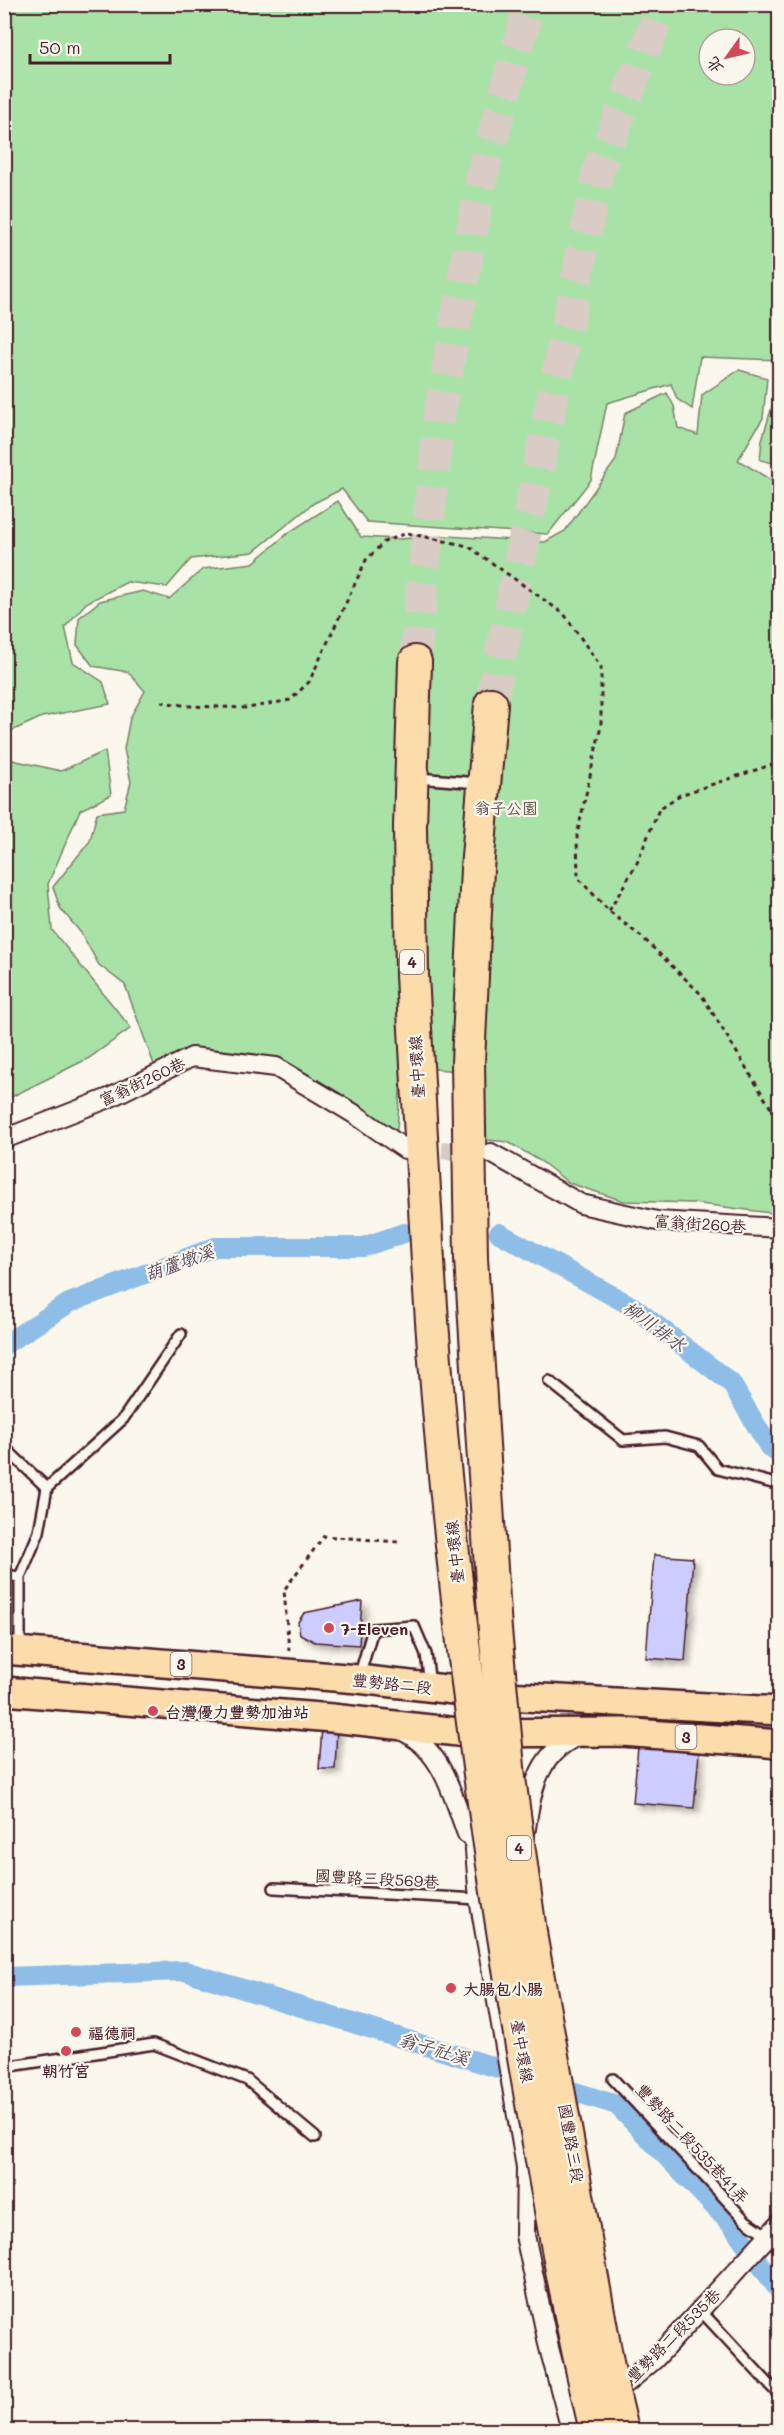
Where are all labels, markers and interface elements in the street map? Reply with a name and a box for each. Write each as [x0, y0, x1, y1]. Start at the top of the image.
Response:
scale bar [30, 27, 170, 65]
north arrow [697, 27, 757, 87]
text: 50 m [39, 35, 81, 59]
text: 北 [701, 53, 727, 78]
park label: 翁子公園 [474, 797, 538, 818]
road number: 4 [400, 950, 424, 974]
street label: 臺中環線 [404, 1034, 428, 1100]
street label: 富翁街260巷 [96, 1052, 188, 1110]
street label: 富翁街260巷 [653, 1209, 747, 1237]
water label: 葫蘆墩溪 [141, 1238, 218, 1286]
water label: 柳川排水 [619, 1295, 692, 1357]
street label: 臺中環線 [440, 1519, 468, 1585]
place label: 7-Eleven [341, 1618, 408, 1639]
marker: 7-Eleven [322, 1621, 336, 1635]
road number: 3 [170, 1652, 192, 1676]
street label: 豐勢路二段 [351, 1668, 433, 1698]
place label: 台灣優力豐勢加油站 [165, 1701, 309, 1722]
marker: 台灣優力豐勢加油站 [146, 1704, 160, 1718]
road number: 3 [676, 1725, 696, 1749]
road number: 4 [507, 1836, 531, 1860]
street label: 國豐路三段569巷 [314, 1864, 440, 1892]
place label: 大腸包小腸 [463, 1978, 543, 1999]
marker: 大腸包小腸 [444, 1981, 458, 1995]
street label: 臺中環線 [507, 2018, 539, 2084]
place label: 福德祠 [88, 2022, 136, 2043]
marker: 福德祠 [69, 2025, 83, 2039]
water label: 翁子社溪 [396, 2026, 473, 2070]
marker: 朝竹宮 [59, 2044, 73, 2058]
place label: 朝竹宮 [42, 2060, 90, 2081]
street label: 豐勢路二段535巷41弄 [632, 2079, 754, 2207]
street label: 國豐路三段 [555, 2102, 589, 2184]
street label: 豐勢路二段535巷 [622, 2284, 724, 2386]

